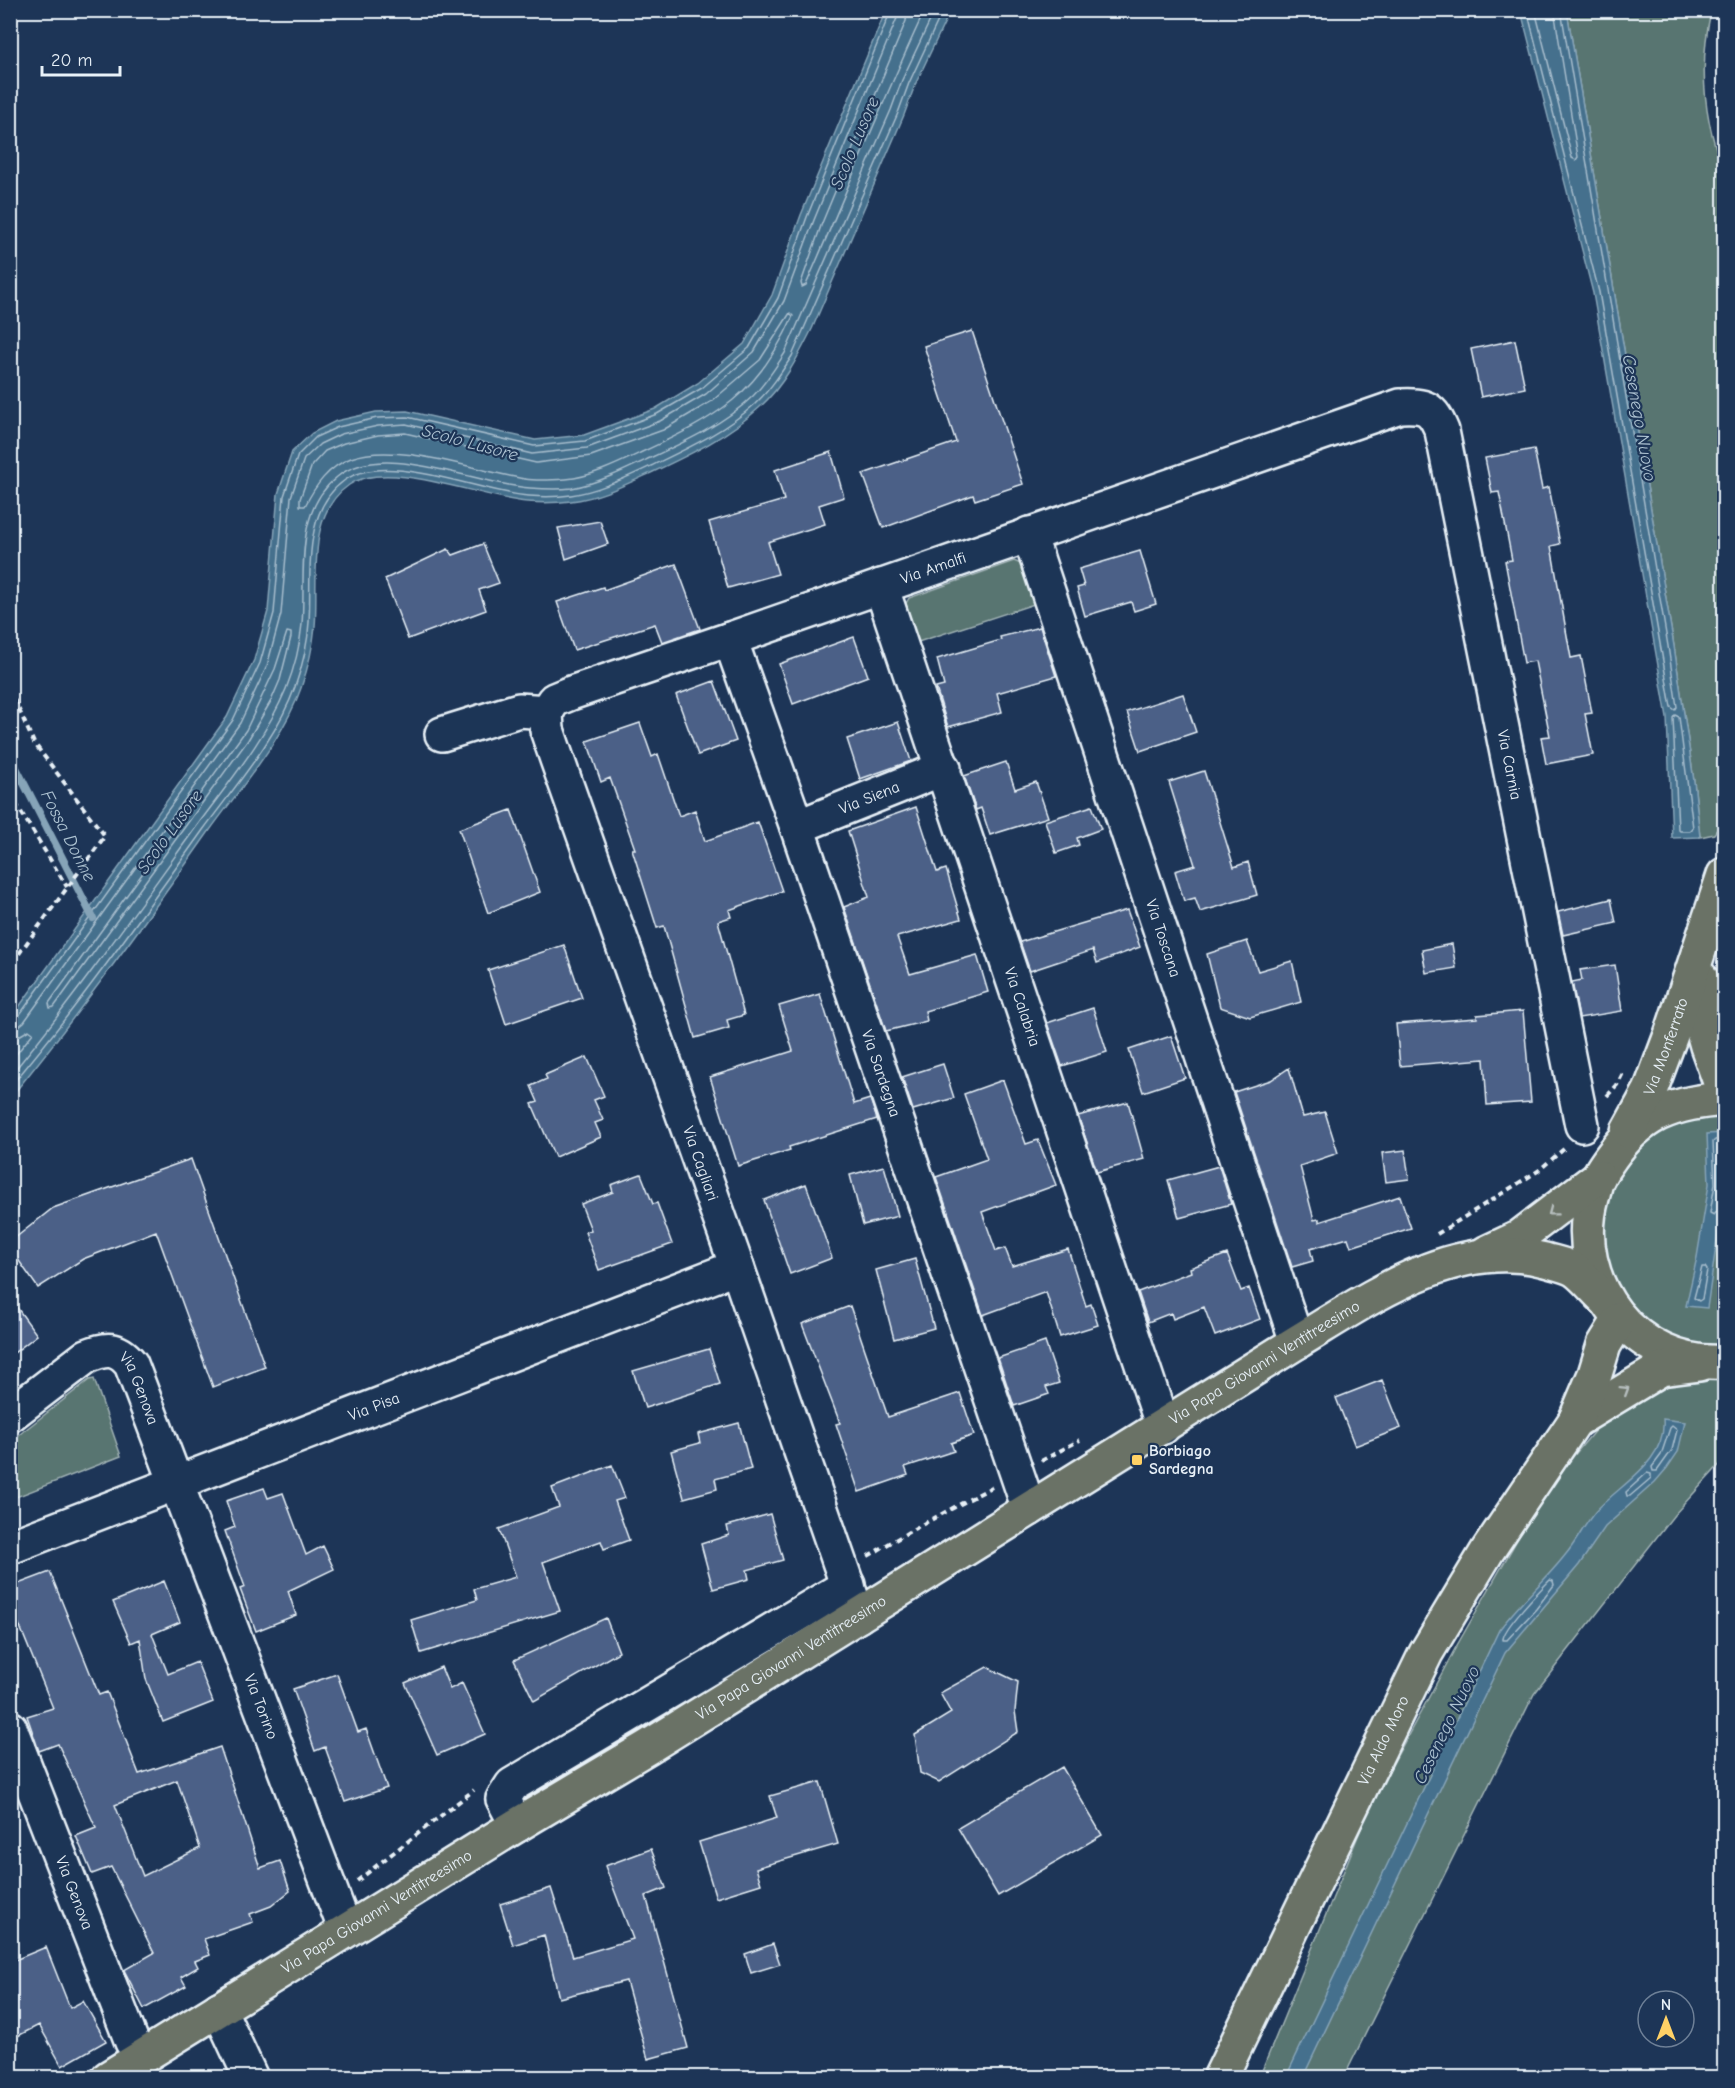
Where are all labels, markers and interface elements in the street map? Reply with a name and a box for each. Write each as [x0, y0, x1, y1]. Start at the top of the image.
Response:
scale bar [42, 39, 120, 77]
text: 20 m [51, 50, 92, 71]
water label: Scolo Lusore [826, 94, 884, 192]
water label: Cesenego Nuovo [1618, 353, 1660, 483]
water label: Scolo Lusore [420, 420, 520, 466]
street label: Via Amalfi [898, 549, 969, 588]
street label: Via Carnia [1493, 728, 1525, 801]
street label: Via Siena [837, 778, 902, 818]
water label: Scolo Lusore [133, 786, 207, 878]
water label: Fossa Donne [36, 787, 100, 885]
street label: Via Toscana [1142, 897, 1184, 980]
street label: Via Calabria [1001, 965, 1044, 1049]
street label: Via Monferrato [1640, 996, 1692, 1098]
street label: Via Sardegna [858, 1028, 904, 1119]
street label: Via Cagliari [679, 1124, 722, 1203]
one-way arrow [1547, 1205, 1558, 1216]
street label: Via Papa Giovanni Ventitreesimo [1166, 1297, 1363, 1428]
street label: Via Genova [116, 1348, 162, 1427]
one-way arrow [1619, 1385, 1629, 1397]
street label: Via Pisa [346, 1389, 402, 1425]
place label: Borbiago Sardegna [1149, 1442, 1214, 1478]
marker: Borbiago Sardegna [1130, 1453, 1144, 1467]
street label: Via Papa Giovanni Ventitreesimo [693, 1592, 889, 1724]
water label: Cesenego Nuovo [1409, 1663, 1485, 1787]
street label: Via Torino [240, 1672, 281, 1742]
street label: Via Aldo Moro [1354, 1693, 1413, 1788]
street label: Via Papa Giovanni Ventitreesimo [278, 1846, 475, 1977]
street label: Via Genova [52, 1854, 96, 1932]
north arrow [1636, 1989, 1696, 2049]
text: N [1661, 1996, 1671, 2014]

